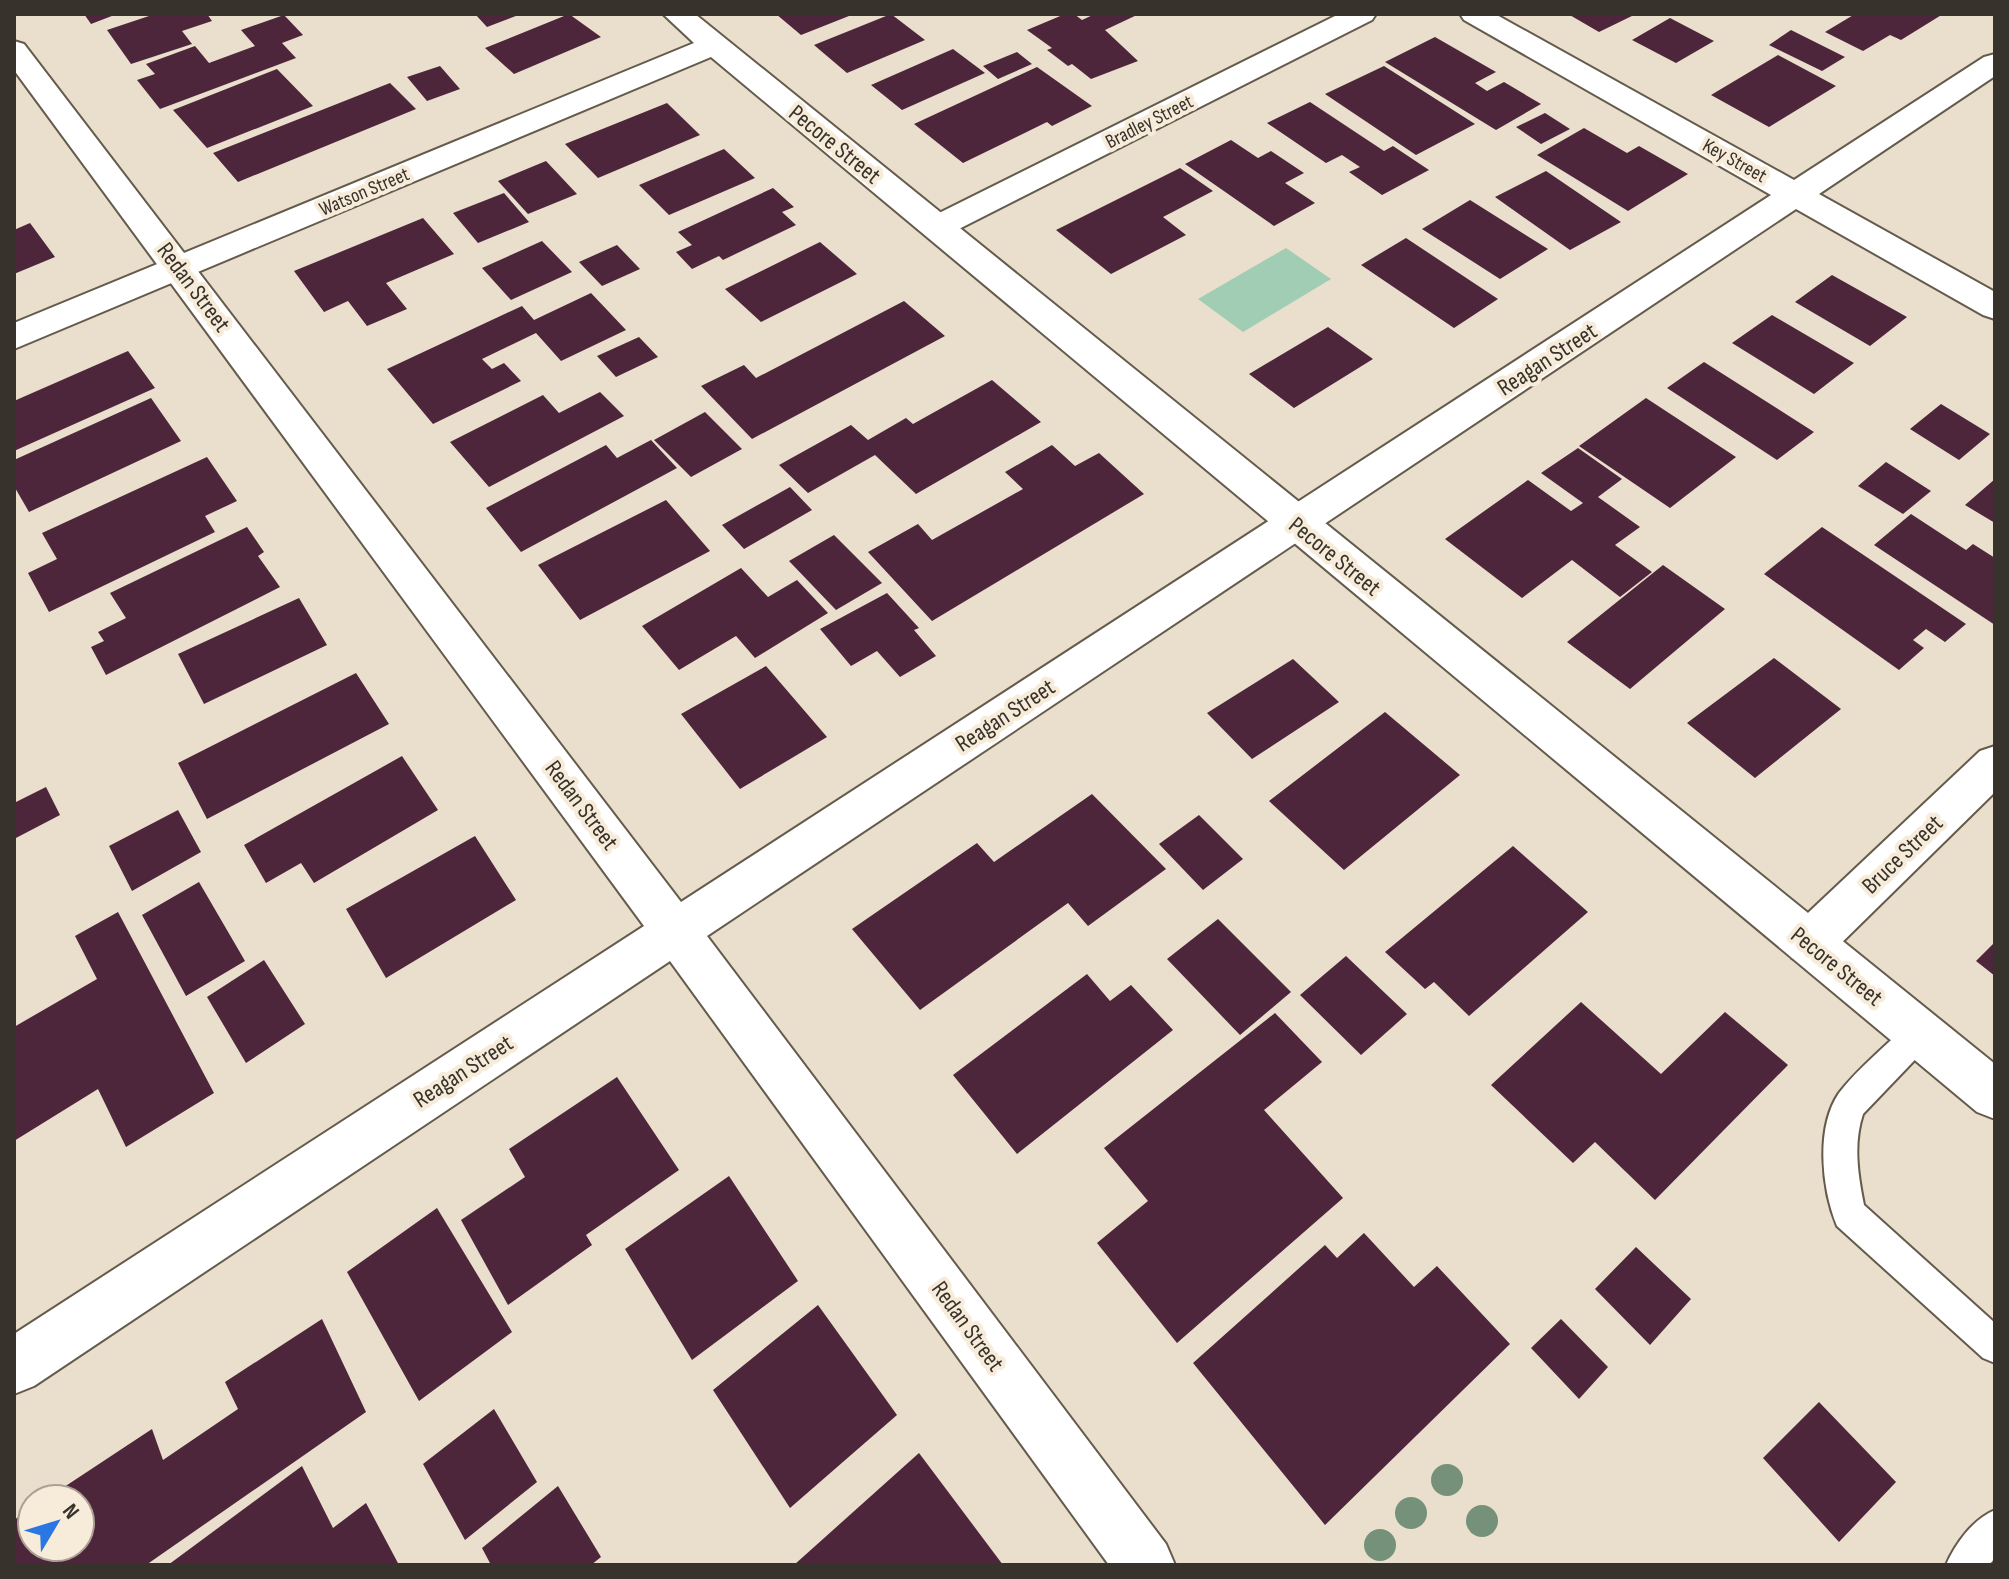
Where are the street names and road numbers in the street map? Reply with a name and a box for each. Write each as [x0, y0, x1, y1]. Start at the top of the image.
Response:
street label: Bradley Street [1102, 90, 1197, 154]
street label: Pecore Street [783, 99, 886, 190]
street label: Key Street [1698, 133, 1771, 188]
street label: Watson Street [316, 162, 413, 222]
street label: Redan Street [151, 237, 237, 338]
street label: Reagan Street [1492, 317, 1603, 402]
street label: Pecore Street [1283, 511, 1386, 602]
street label: Reagan Street [950, 673, 1061, 758]
street label: Redan Street [539, 755, 625, 856]
street label: Bruce Street [1856, 809, 1949, 900]
street label: Pecore Street [1785, 921, 1888, 1012]
street label: Reagan Street [408, 1029, 519, 1114]
street label: Redan Street [925, 1276, 1010, 1377]

